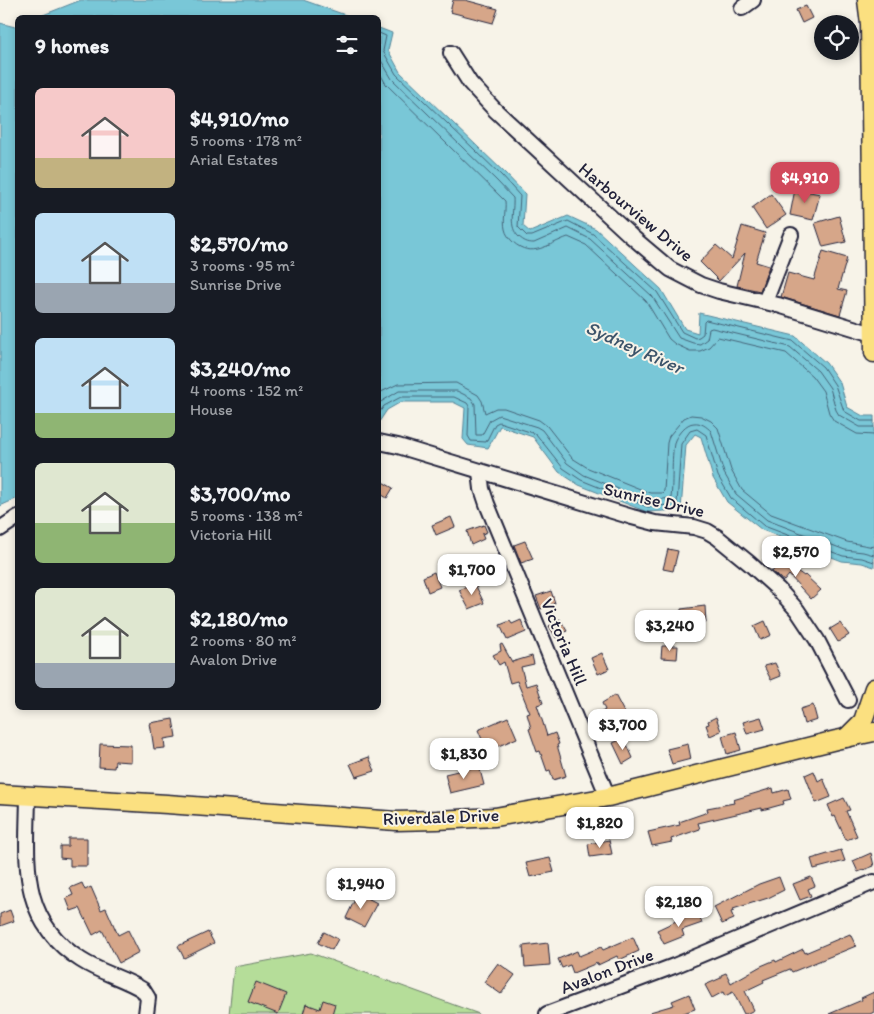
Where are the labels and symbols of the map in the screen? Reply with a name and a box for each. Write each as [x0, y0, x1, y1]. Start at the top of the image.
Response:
street label: Harbourview Drive [574, 158, 698, 266]
pin: $4,910 [764, 162, 846, 204]
water label: Sydney River [582, 316, 689, 380]
street label: Sunrise Drive [601, 478, 707, 522]
pin: $2,570 [755, 536, 837, 578]
pin: $1,700 [431, 554, 513, 596]
street label: Victoria Hill [536, 595, 592, 689]
pin: $3,240 [629, 610, 711, 652]
pin: $3,700 [582, 708, 664, 751]
pin: $1,830 [423, 738, 505, 780]
street label: Riverdale Drive [382, 804, 500, 830]
pin: $1,820 [559, 806, 641, 849]
pin: $1,940 [320, 868, 402, 910]
pin: $2,180 [638, 886, 720, 928]
street label: Avalon Drive [557, 943, 657, 999]

